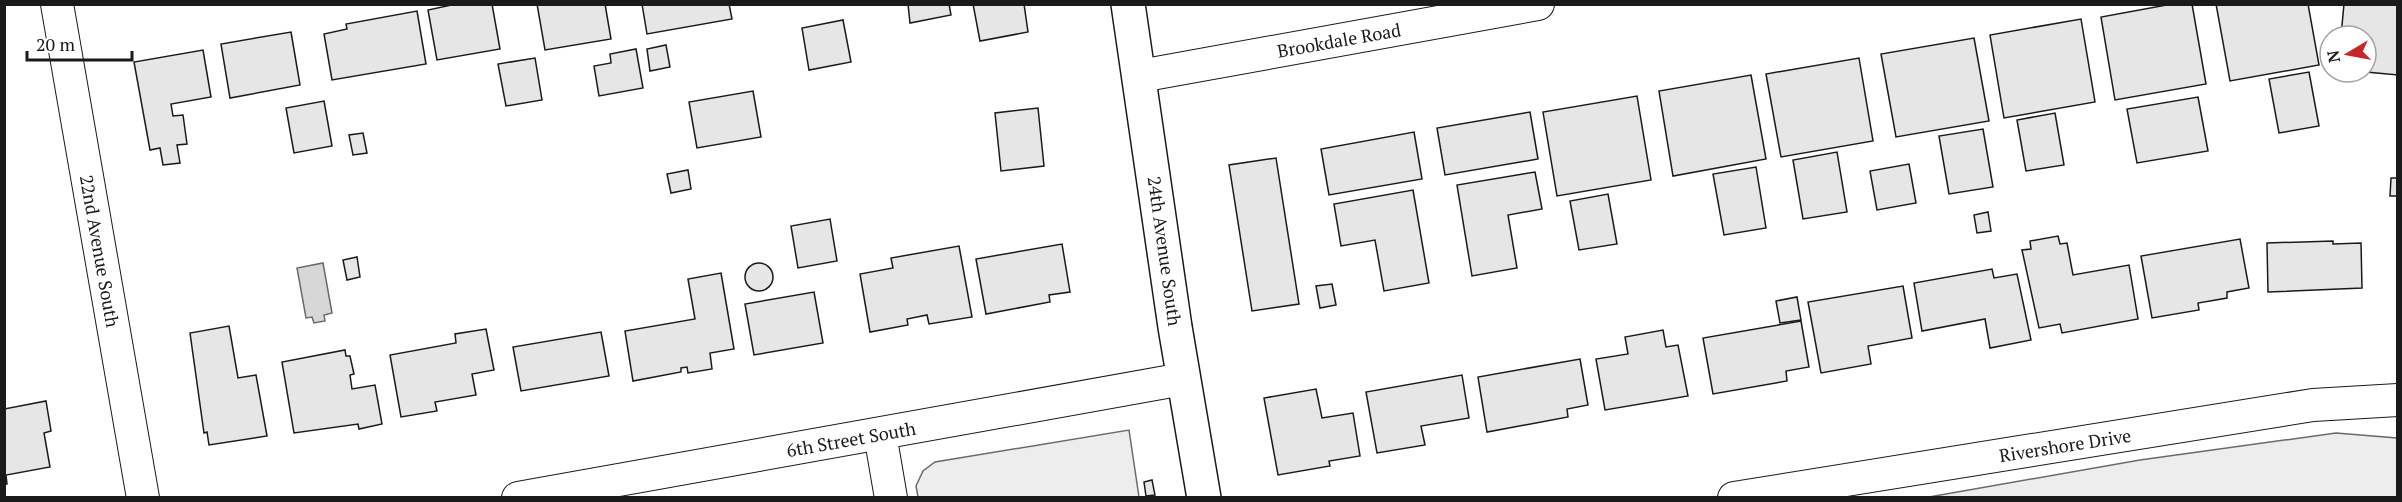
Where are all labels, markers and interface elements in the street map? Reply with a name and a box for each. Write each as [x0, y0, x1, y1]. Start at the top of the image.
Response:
street label: Brookdale Road [1275, 17, 1403, 63]
scale bar [27, 24, 132, 62]
north arrow [2318, 24, 2378, 84]
text: 20 m [36, 32, 76, 56]
text: N [2321, 49, 2345, 64]
street label: 22nd Avenue South [75, 173, 125, 330]
street label: 24th Avenue South [1143, 175, 1187, 328]
street label: 6th Street South [785, 416, 918, 462]
street label: Rivershore Drive [1997, 423, 2133, 467]

